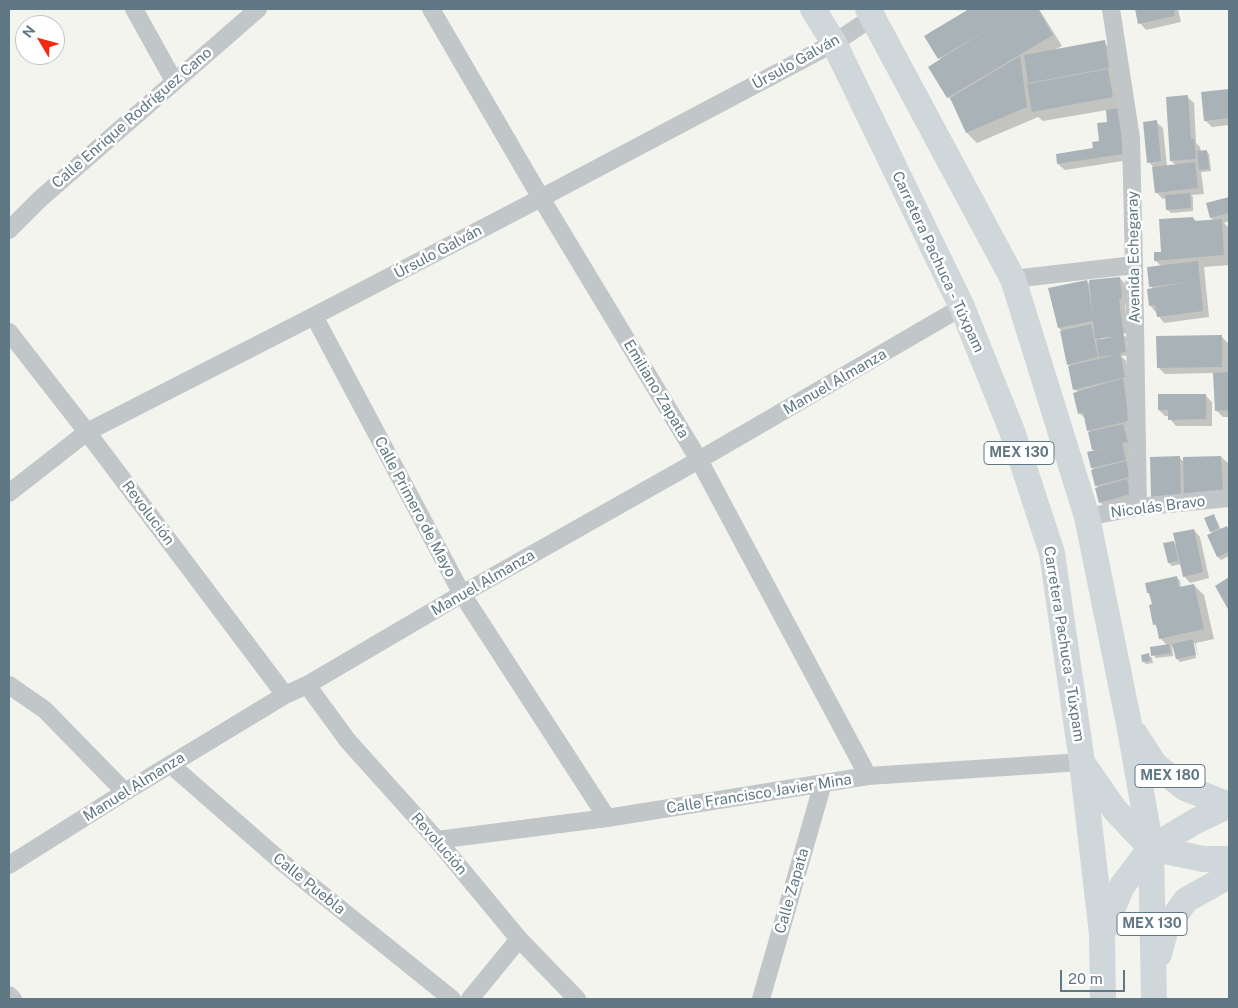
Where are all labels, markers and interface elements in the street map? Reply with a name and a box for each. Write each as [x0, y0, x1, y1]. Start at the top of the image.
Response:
north arrow [15, 15, 65, 65]
text: N [19, 22, 38, 41]
street label: Úrsulo Galván [749, 31, 843, 93]
street label: Calle Enrique Rodríguez Cano [48, 44, 216, 192]
street label: Carretera Pachuca - Túxpam [888, 169, 988, 355]
street label: Avenida Echegaray [1124, 191, 1144, 323]
street label: Úrsulo Galván [391, 221, 485, 283]
street label: Emiliano Zapata [619, 336, 693, 442]
street label: Manuel Almanza [780, 345, 890, 419]
street label: Calle Primero de Mayo [370, 434, 460, 580]
road number: MEX 130 [984, 442, 1054, 464]
street label: Revolución [118, 477, 178, 549]
street label: Nicolás Bravo [1110, 492, 1206, 522]
street label: Carretera Pachuca - Túxpam [1040, 545, 1088, 743]
street label: Manuel Almanza [428, 546, 538, 620]
street label: Manuel Almanza [80, 749, 188, 825]
road number: MEX 180 [1135, 764, 1205, 788]
street label: Calle Francisco Javier Mina [665, 770, 853, 818]
street label: Revolución [407, 809, 471, 879]
street label: Calle Zapata [771, 846, 813, 936]
street label: Calle Puebla [269, 849, 349, 919]
road number: MEX 130 [1117, 912, 1187, 936]
scale bar [1063, 960, 1128, 992]
text: 20 m [1068, 970, 1103, 987]

